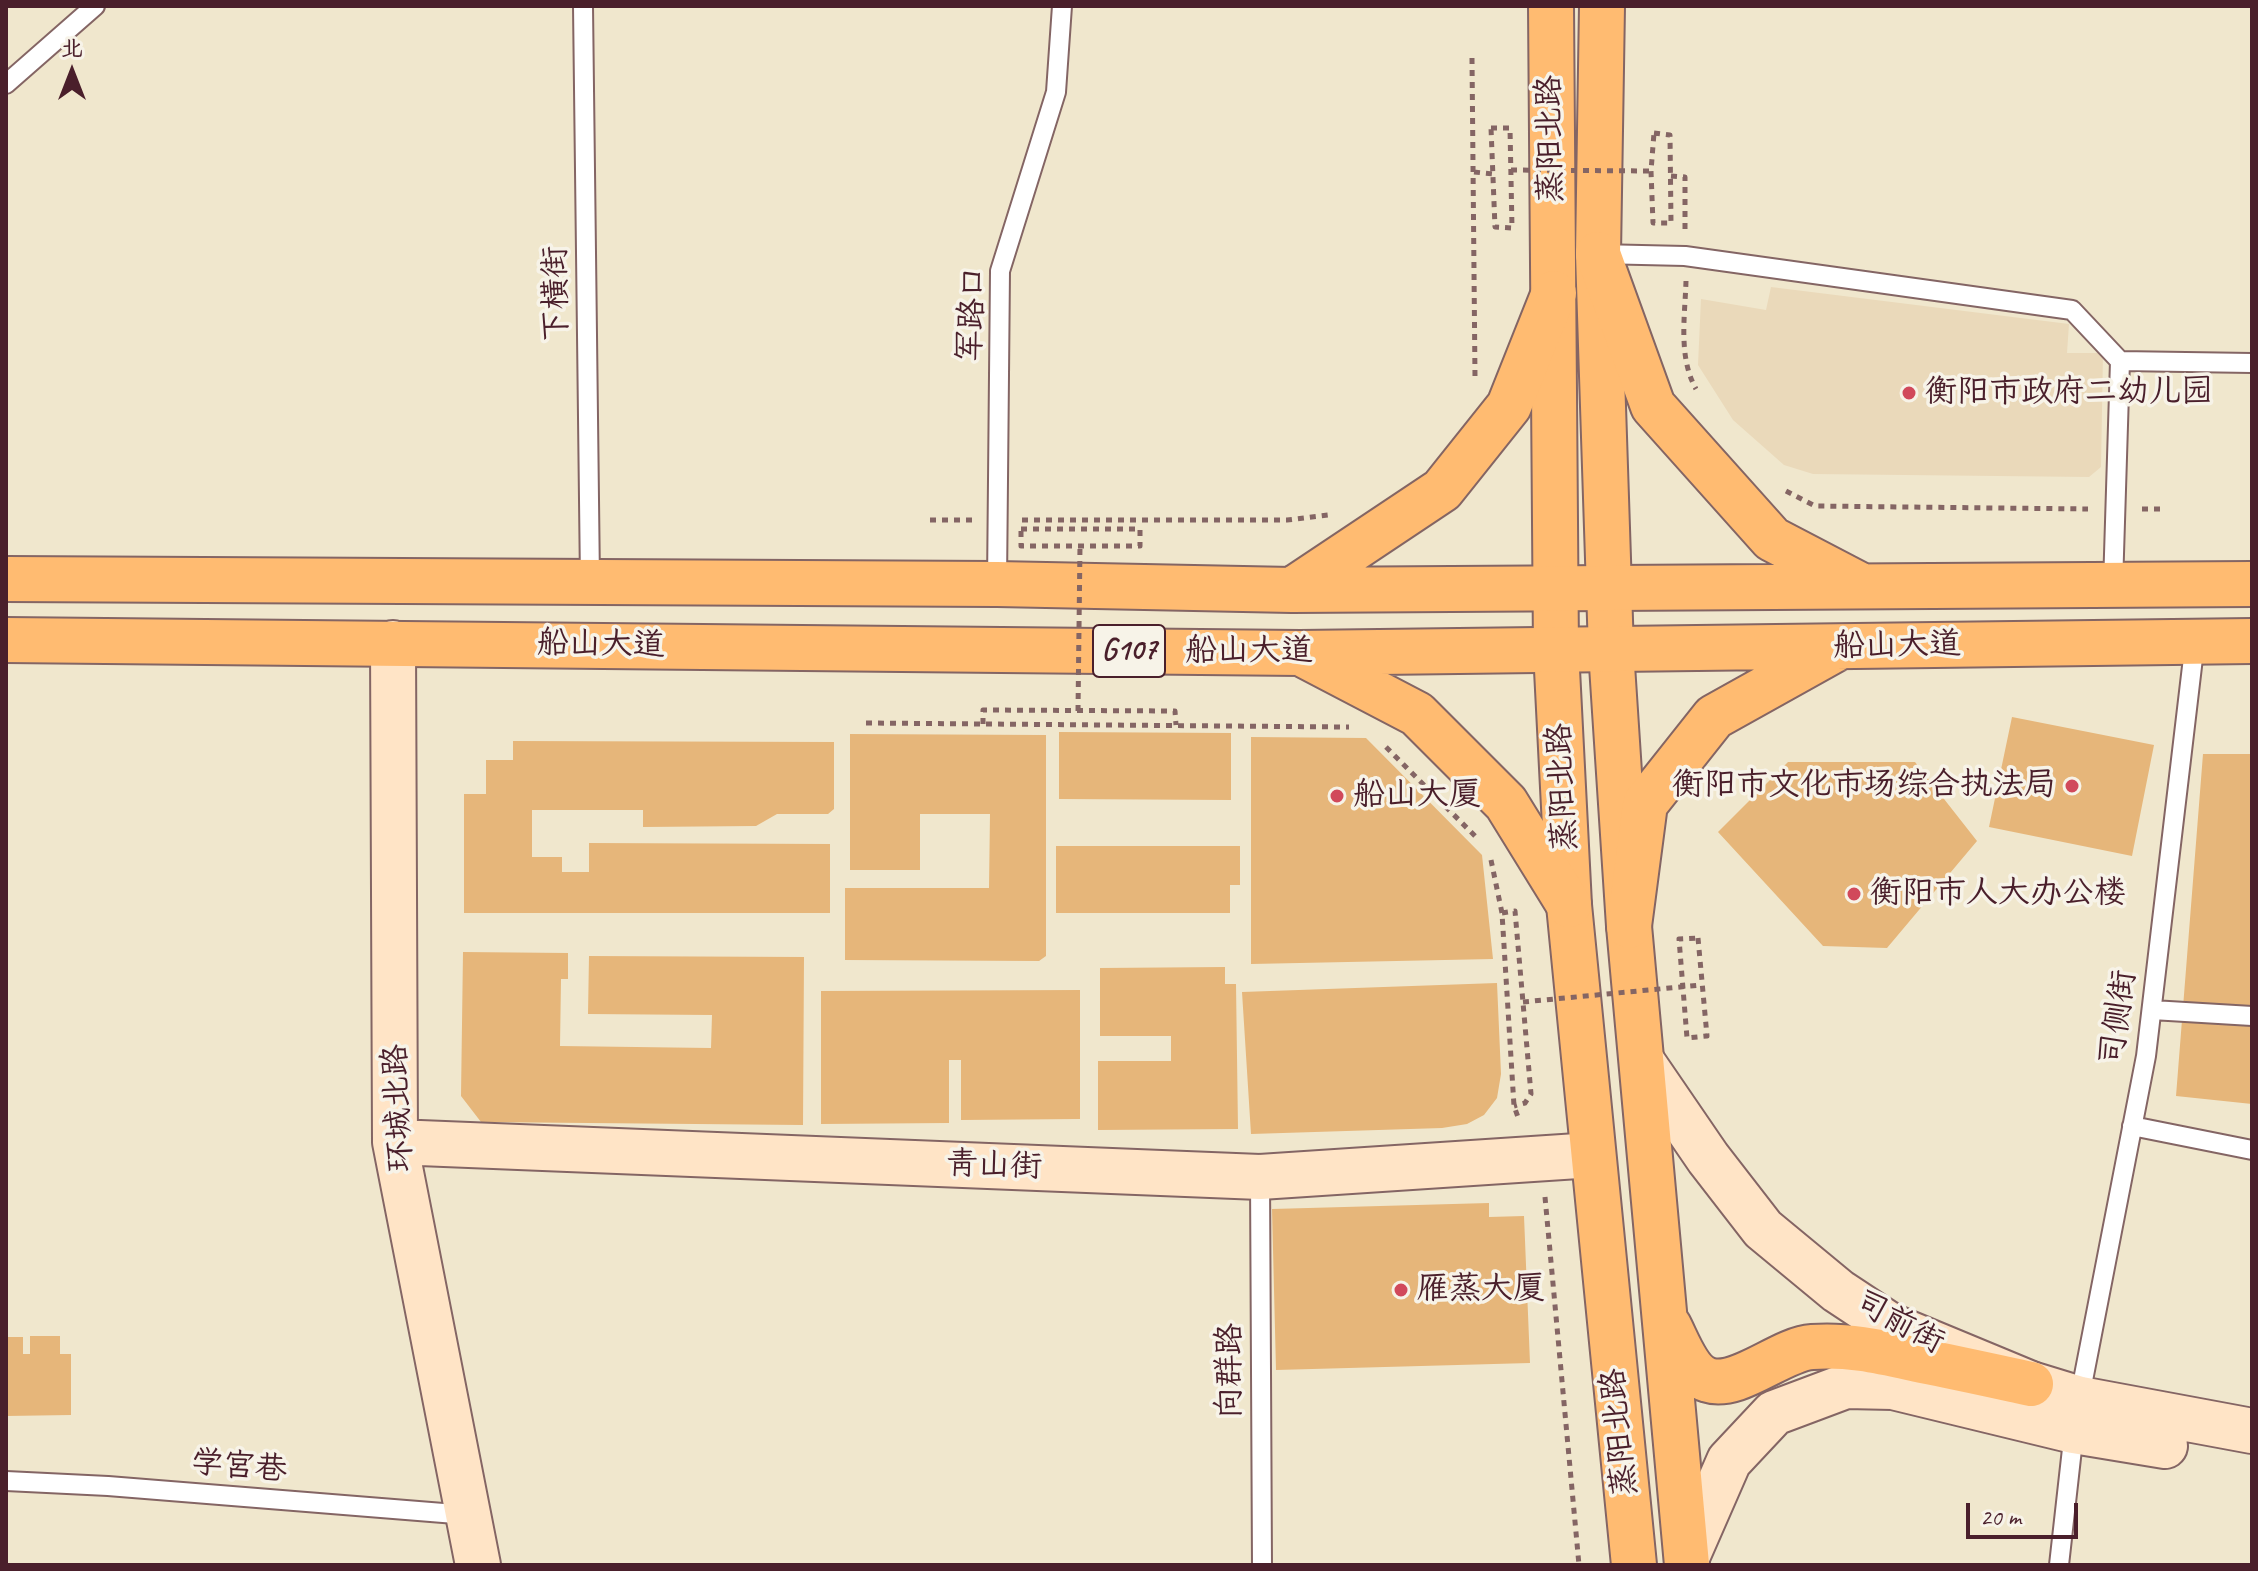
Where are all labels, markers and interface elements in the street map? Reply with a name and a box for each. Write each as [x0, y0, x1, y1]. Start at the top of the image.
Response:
north arrow [32, 32, 112, 112]
text: 北 [61, 34, 83, 62]
street label: 蒸阳北路 [1531, 75, 1571, 203]
street label: 下横街 [537, 246, 577, 342]
street label: 军路口 [951, 265, 995, 363]
place label: 衡阳市政府二幼儿园 [1925, 374, 2213, 412]
marker: 衡阳市政府二幼儿园 [1900, 384, 1918, 402]
street label: 船山大道 [537, 625, 665, 665]
road number: G107 [1093, 625, 1165, 677]
street label: 船山大道 [1833, 626, 1961, 666]
street label: 船山大道 [1185, 633, 1313, 671]
street label: 蒸阳北路 [1540, 722, 1586, 852]
place label: 衡阳市文化市场综合执法局 [1672, 767, 2056, 805]
place label: 船山大厦 [1353, 777, 1481, 815]
marker: 衡阳市文化市场综合执法局 [2063, 777, 2081, 795]
marker: 船山大厦 [1328, 787, 1346, 805]
place label: 衡阳市人大办公楼 [1870, 875, 2126, 913]
marker: 衡阳市人大办公楼 [1845, 885, 1863, 903]
street label: 司侧街 [2093, 968, 2145, 1068]
street label: 环城北路 [376, 1043, 422, 1173]
street label: 青山街 [945, 1145, 1043, 1187]
place label: 雁蒸大厦 [1417, 1271, 1545, 1309]
marker: 雁蒸大厦 [1392, 1281, 1410, 1299]
street label: 司前街 [1848, 1284, 1950, 1362]
street label: 向群路 [1212, 1323, 1250, 1419]
street label: 蒸阳北路 [1594, 1366, 1646, 1498]
street label: 学宫巷 [190, 1444, 288, 1490]
scale bar [1970, 1487, 2082, 1537]
text: 20 m [1980, 1502, 2021, 1532]

